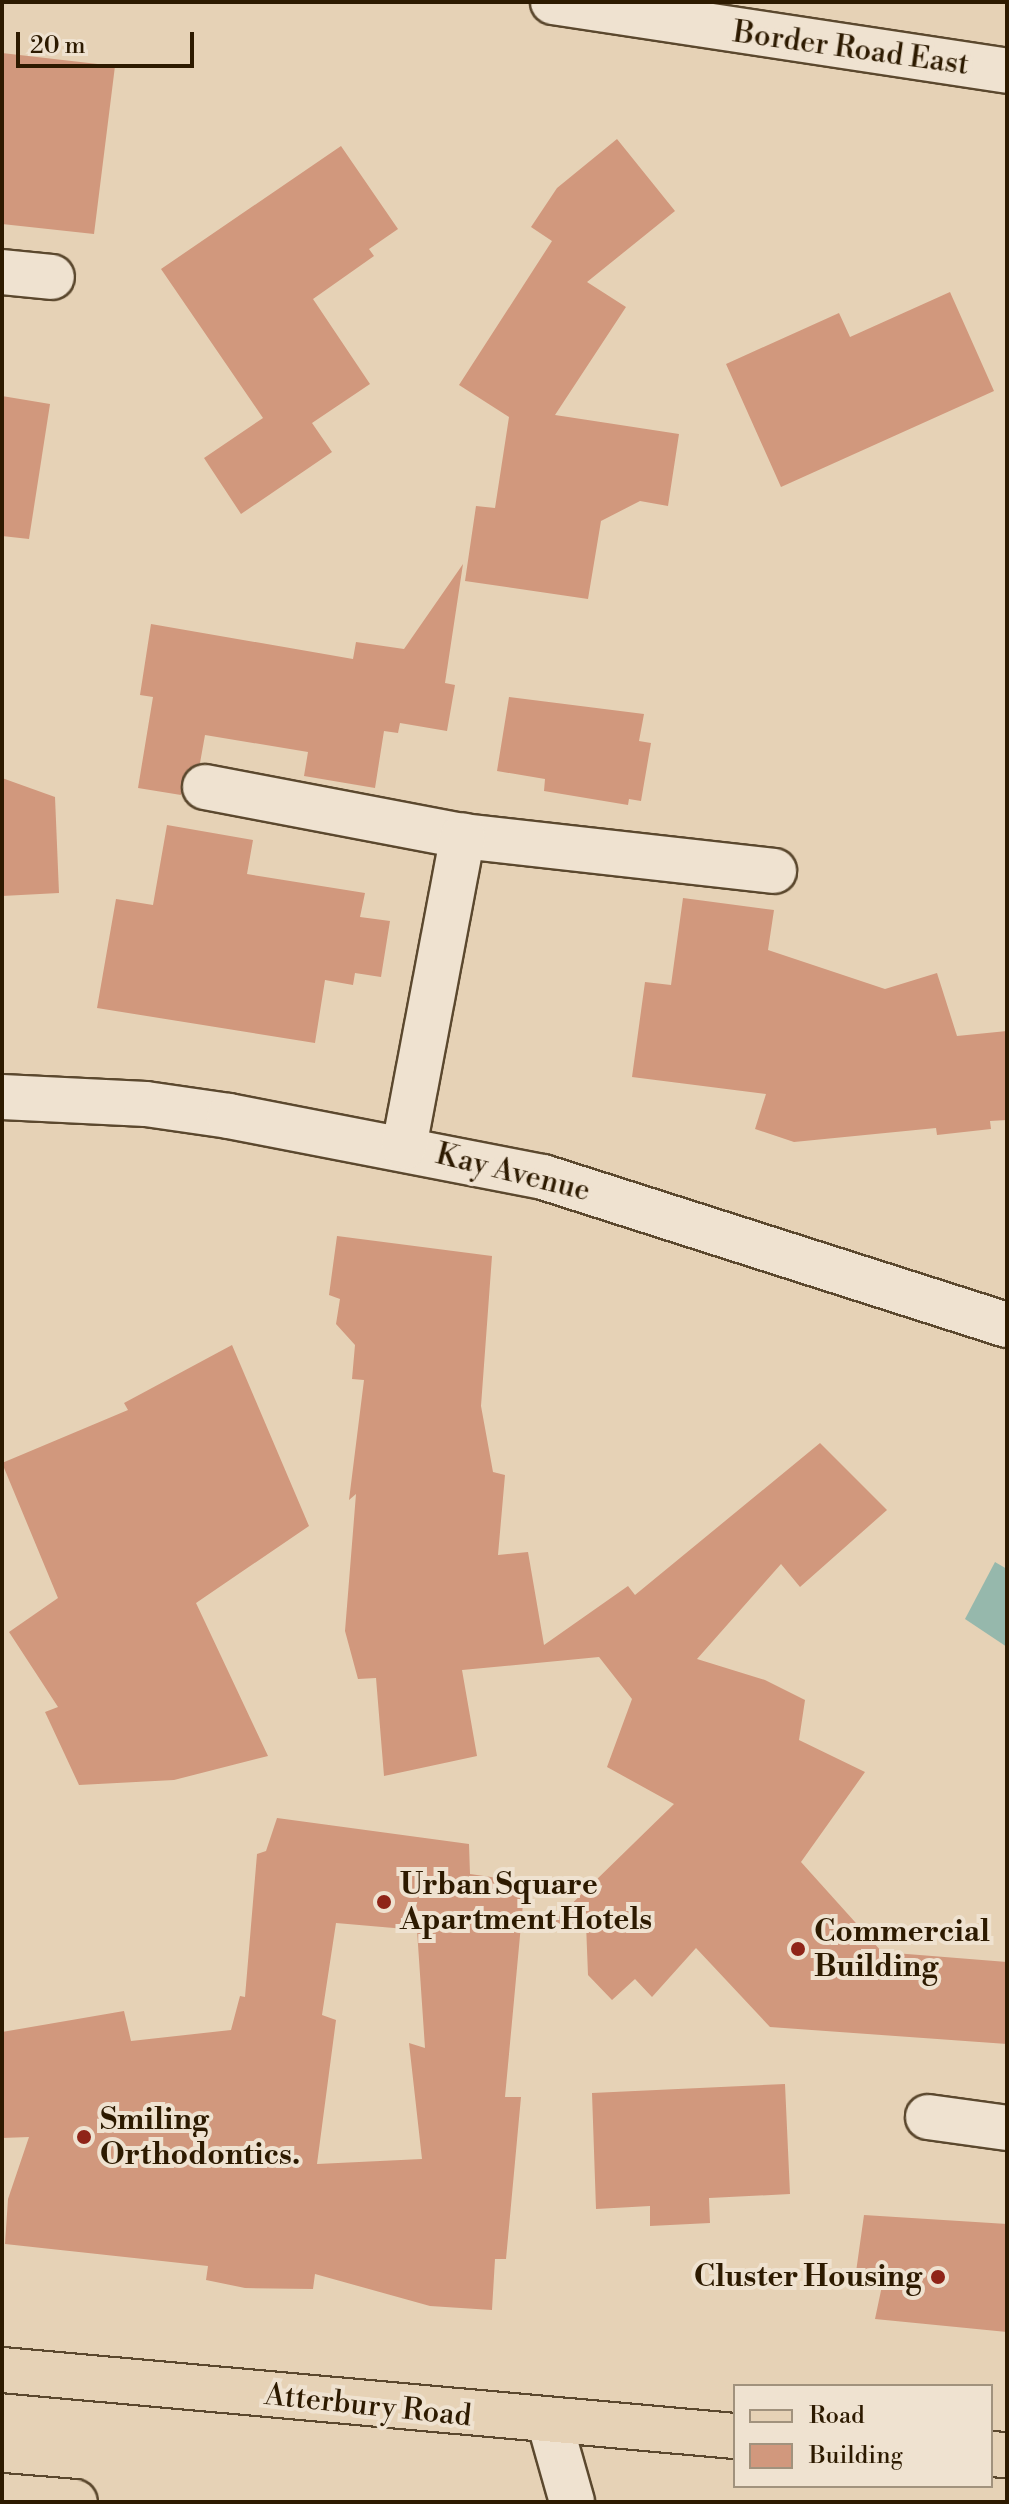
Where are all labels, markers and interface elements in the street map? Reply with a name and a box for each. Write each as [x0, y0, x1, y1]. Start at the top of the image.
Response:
street label: Border Road East [731, 15, 971, 83]
scale bar [20, 16, 198, 66]
text: 20 m [30, 31, 86, 61]
street label: Kay Avenue [432, 1136, 594, 1210]
place label: Urban Square Apartment Hotels [400, 1867, 652, 1938]
marker: Urban Square Apartment Hotels [375, 1893, 393, 1911]
place label: Commercial Building [814, 1914, 990, 1984]
marker: Commercial Building [789, 1940, 807, 1958]
place label: Smiling Orthodontics. [100, 2102, 300, 2172]
marker: Smiling Orthodontics. [75, 2128, 93, 2146]
place label: Cluster Housing [694, 2259, 922, 2295]
marker: Cluster Housing [929, 2268, 947, 2286]
street label: Atterbury Road [263, 2377, 473, 2435]
legend [733, 2384, 993, 2488]
text: Road [809, 2401, 865, 2431]
text: Building [809, 2441, 903, 2471]

